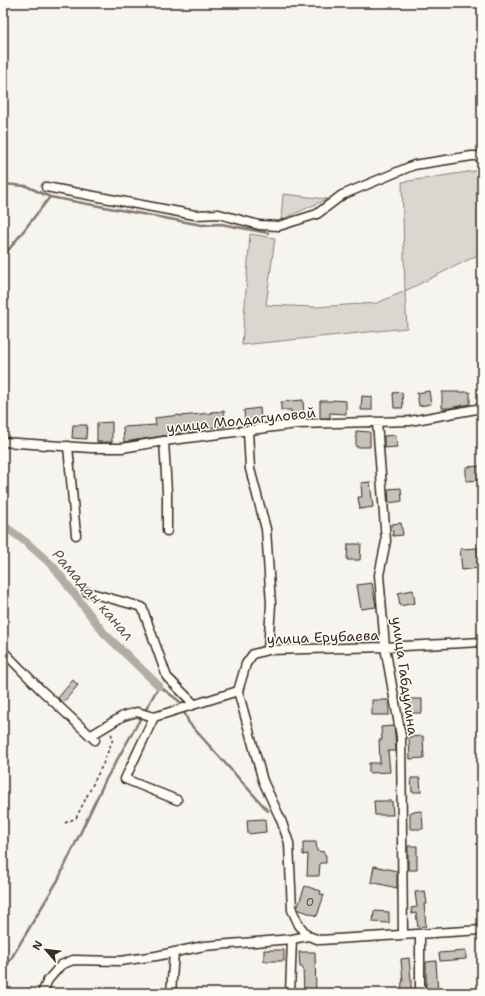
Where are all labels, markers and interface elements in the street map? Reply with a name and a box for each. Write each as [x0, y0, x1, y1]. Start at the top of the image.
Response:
street label: улица Молдагуловой [166, 403, 316, 437]
water label: Рамадан канал [48, 545, 138, 645]
street label: улица Габдулина [388, 616, 422, 737]
street label: улица Ерубаева [267, 626, 380, 648]
house number: 0 [306, 894, 314, 910]
north arrow [26, 930, 66, 970]
text: N [29, 938, 46, 953]

